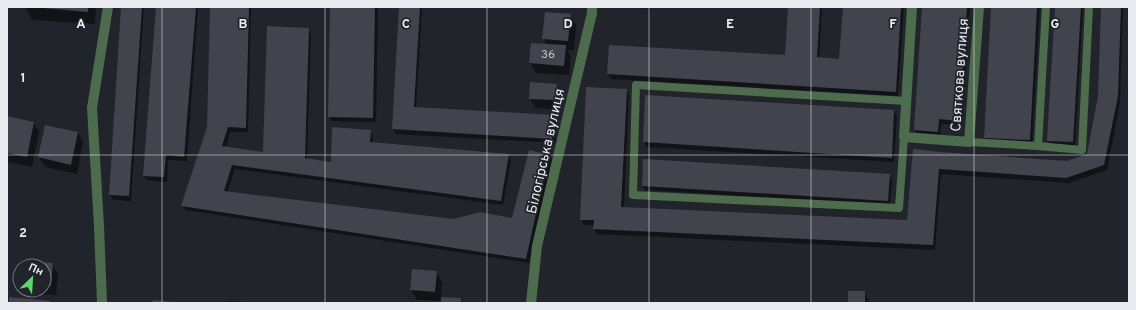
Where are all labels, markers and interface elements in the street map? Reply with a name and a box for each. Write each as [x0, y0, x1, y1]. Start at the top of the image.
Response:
text: A [76, 17, 86, 33]
text: B [239, 17, 248, 33]
text: C [402, 17, 410, 33]
text: D [563, 17, 573, 33]
text: E [726, 17, 734, 33]
text: F [889, 17, 897, 33]
text: G [1051, 17, 1060, 33]
street label: Святкова вулиця [948, 18, 973, 132]
house number: 36 [541, 47, 555, 63]
text: 1 [20, 71, 26, 87]
street label: Білогірська вулиця [524, 87, 569, 216]
text: 2 [19, 226, 27, 242]
north arrow [12, 258, 52, 298]
text: Пн [26, 260, 45, 279]

